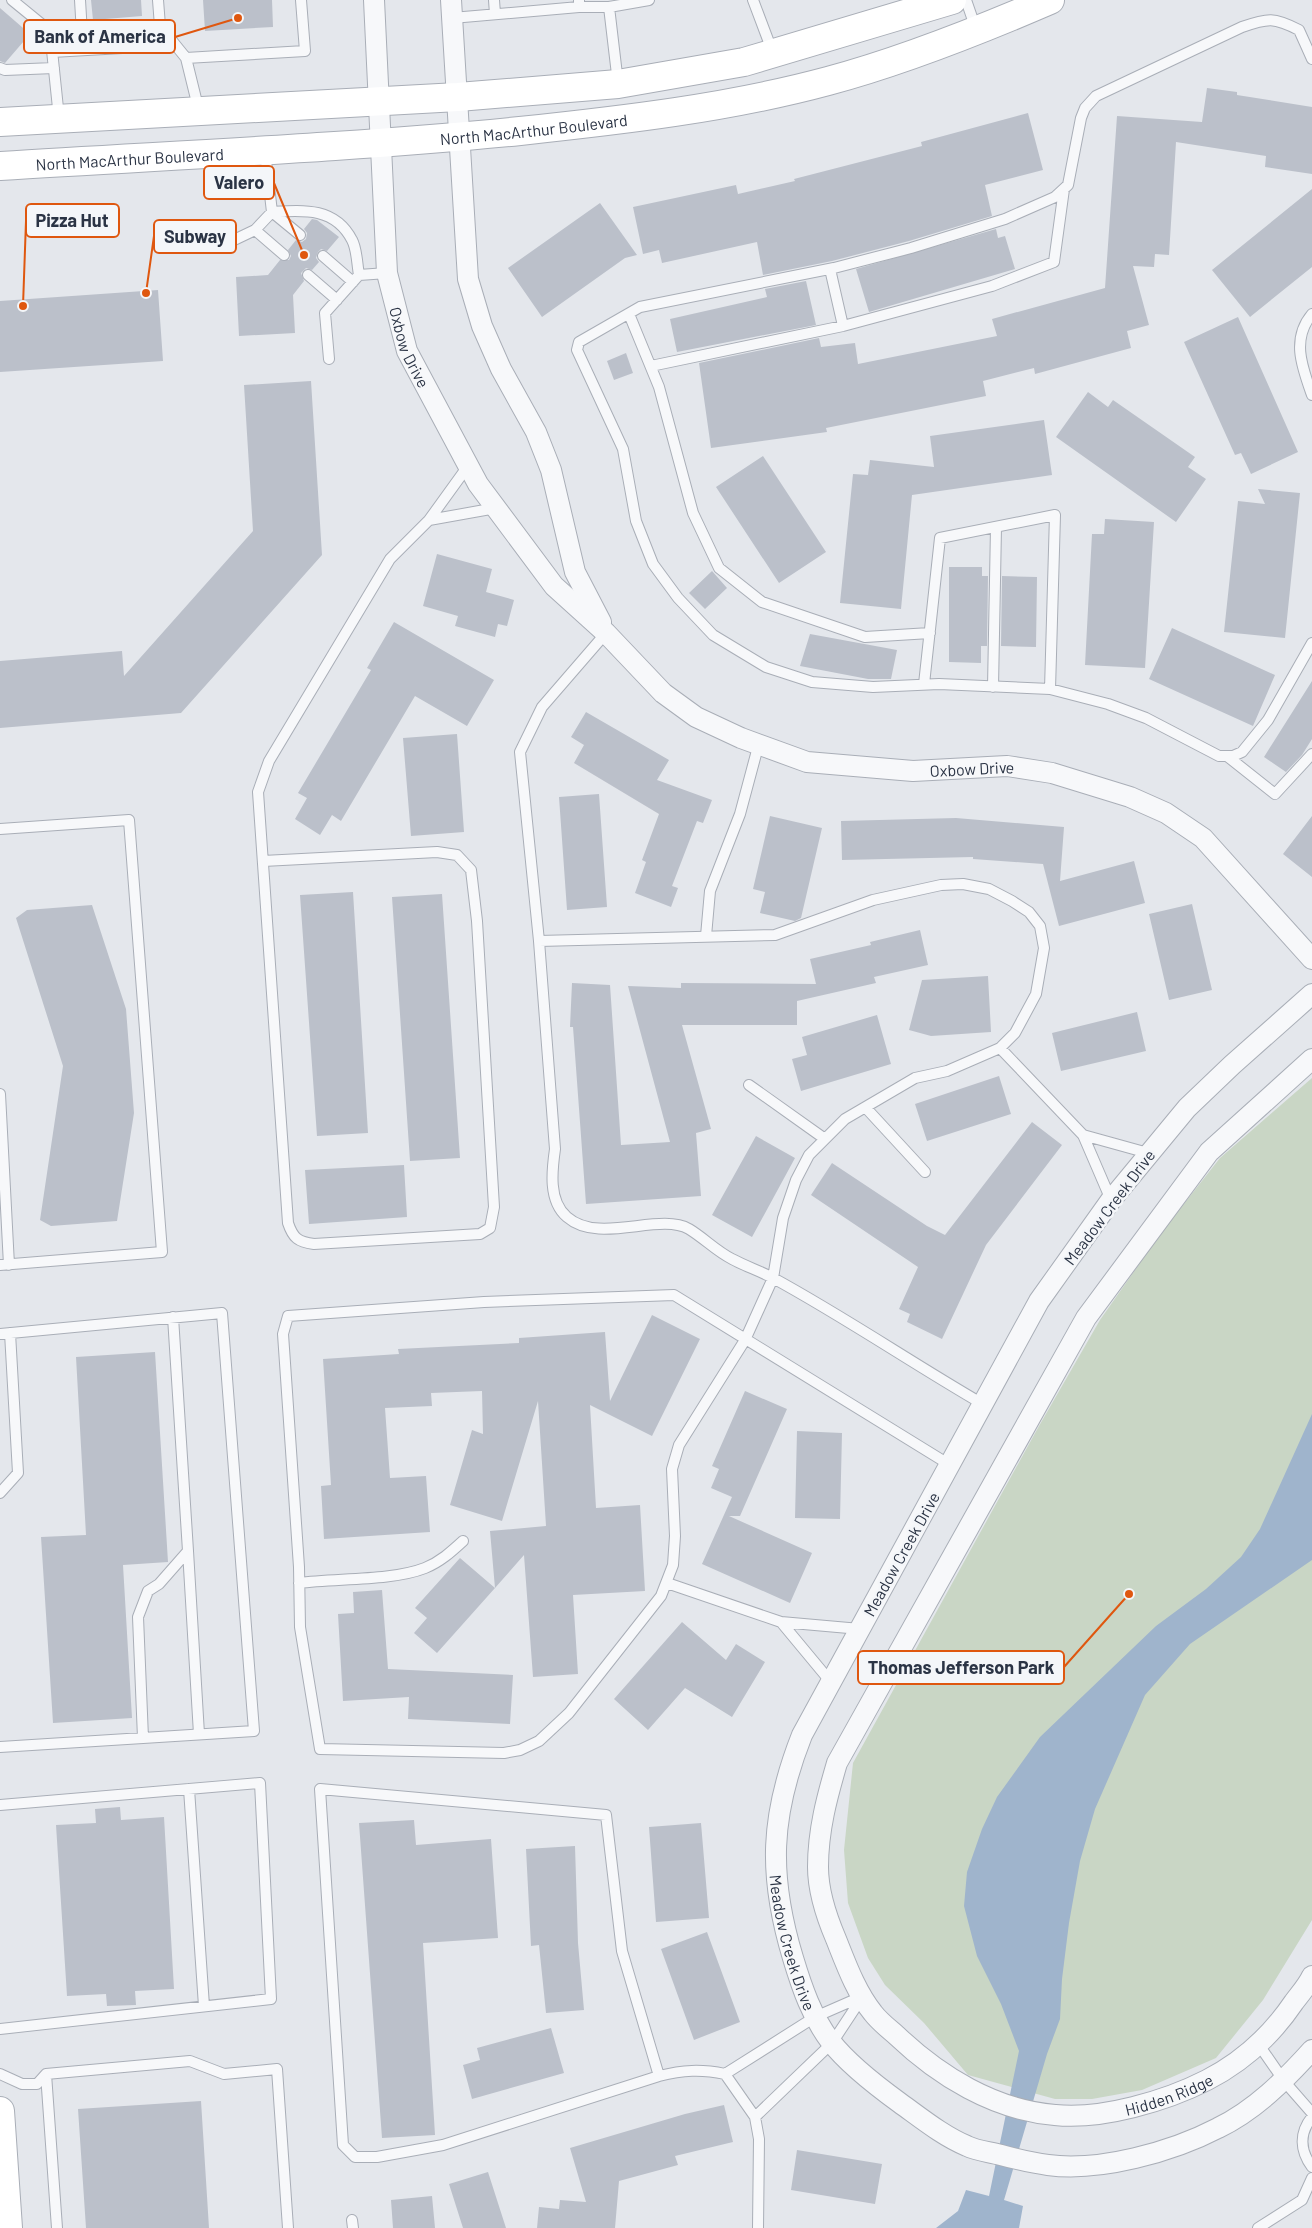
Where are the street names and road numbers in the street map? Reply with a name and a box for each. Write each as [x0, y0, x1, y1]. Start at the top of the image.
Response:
street label: North MacArthur Boulevard [439, 109, 629, 148]
street label: North MacArthur Boulevard [35, 143, 224, 173]
street label: Oxbow Drive [387, 305, 434, 390]
street label: Oxbow Drive [929, 756, 1016, 780]
street label: Meadow Creek Drive [1059, 1146, 1159, 1268]
street label: Meadow Creek Drive [859, 1488, 943, 1620]
street label: Meadow Creek Drive [767, 1874, 820, 2013]
street label: Hidden Ridge [1123, 2069, 1216, 2118]

